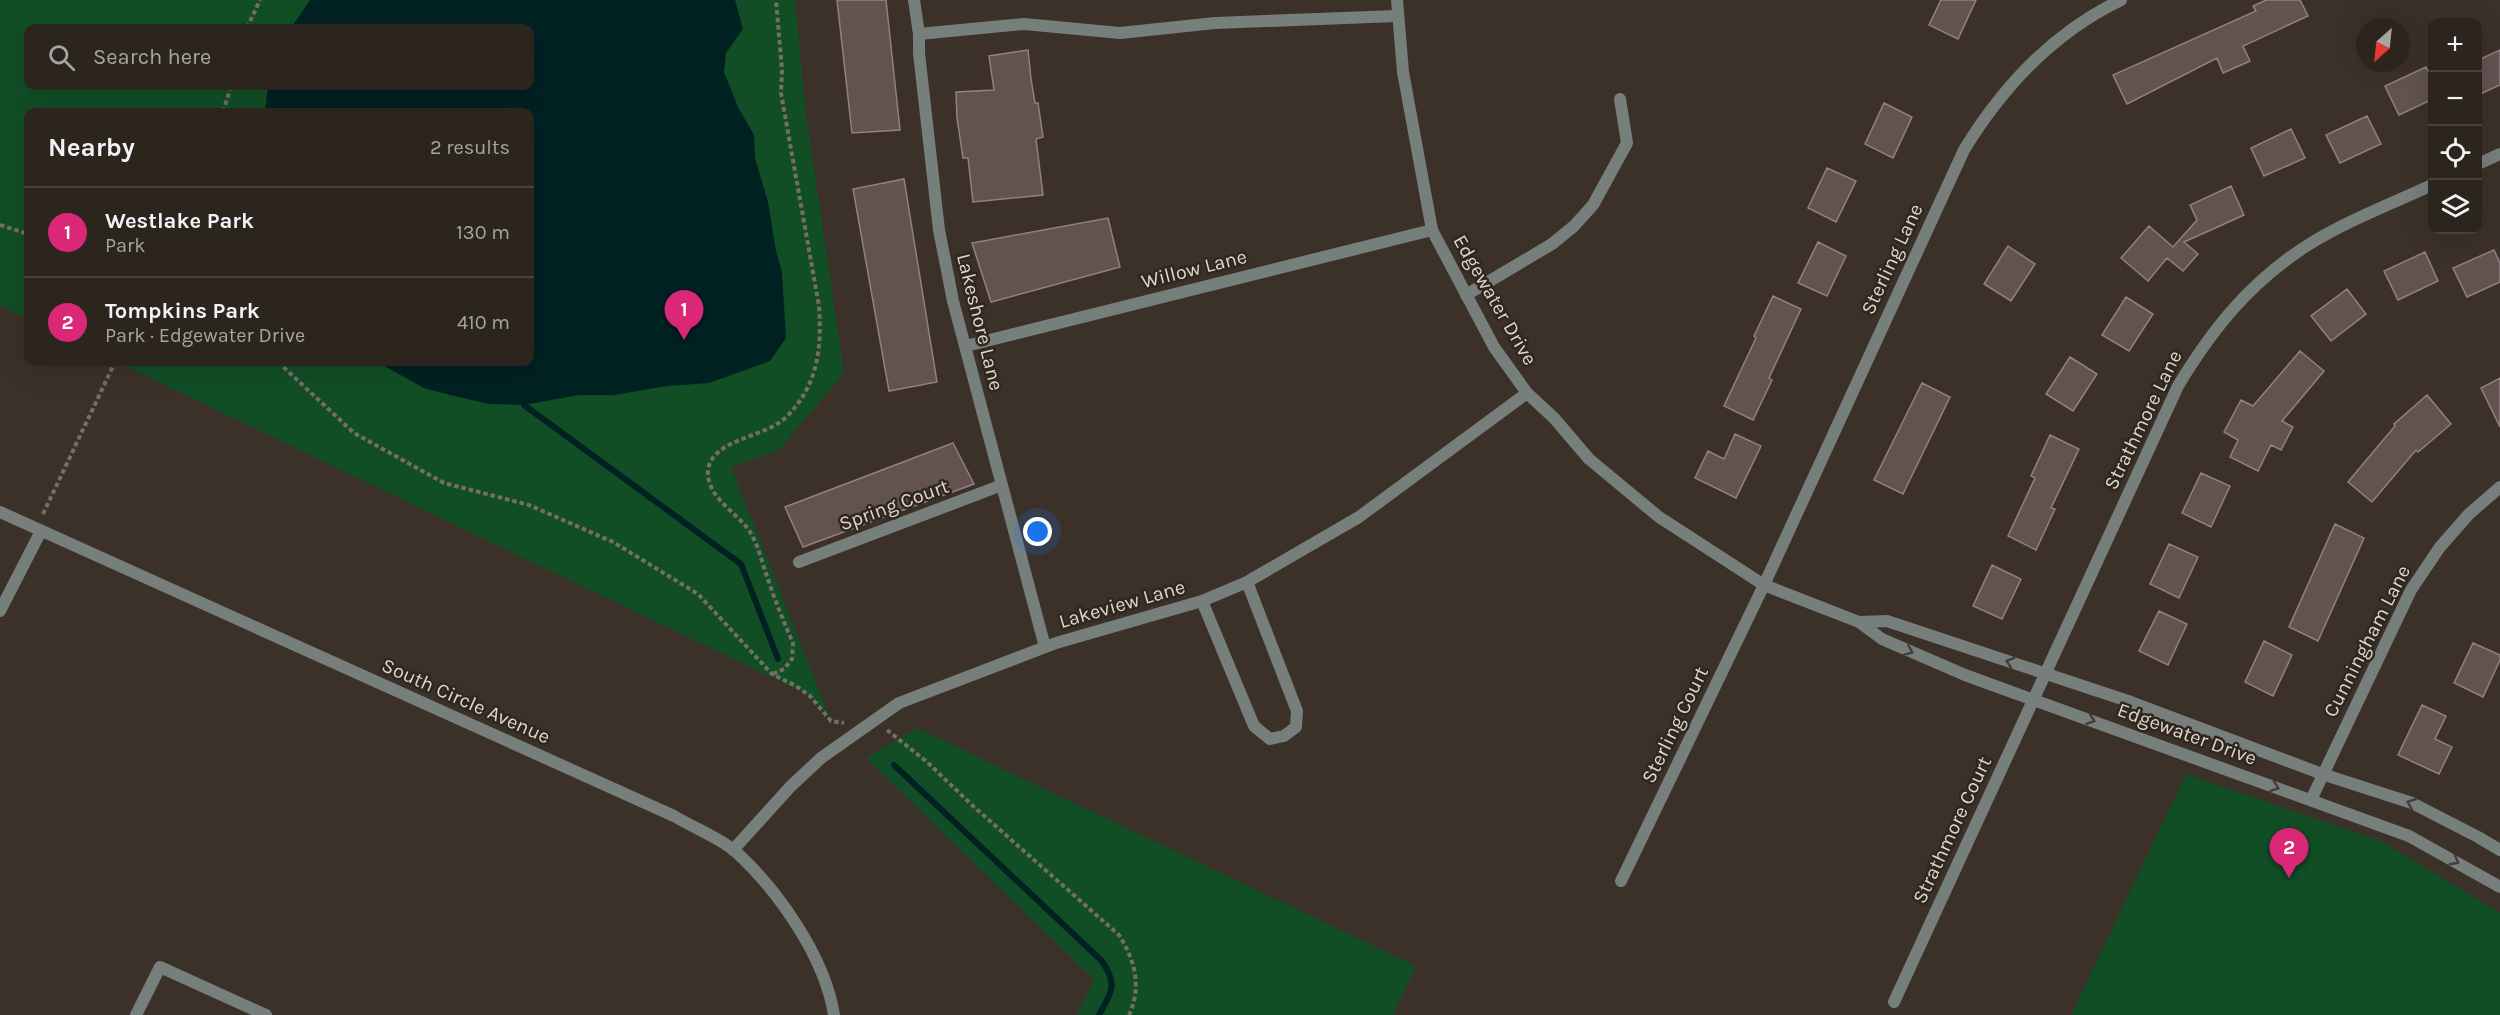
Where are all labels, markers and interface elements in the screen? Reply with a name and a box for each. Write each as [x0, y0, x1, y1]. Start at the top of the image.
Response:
north arrow [2356, 18, 2410, 72]
map controls [2428, 18, 2482, 234]
button: + [2428, 18, 2482, 72]
search box [24, 24, 534, 90]
icon: search [45, 41, 78, 74]
text: Search here [93, 44, 211, 70]
button: − [2428, 72, 2482, 126]
button: locate [2428, 126, 2482, 180]
text: Nearby [48, 132, 135, 163]
text: 2 results [430, 136, 510, 159]
button: layers [2428, 180, 2482, 234]
street label: Sterling Lane [1856, 200, 1928, 318]
text: Westlake Park [105, 208, 254, 234]
text: 1 [64, 221, 71, 244]
text: 130 m [456, 221, 510, 244]
street label: Edgewater Drive [1448, 231, 1542, 369]
text: Park [105, 234, 146, 257]
street label: Willow Lane [1139, 245, 1249, 293]
street label: Lakeshore Lane [952, 251, 1008, 393]
pin: 1 [664, 290, 704, 340]
text: Tompkins Park [105, 298, 260, 324]
text: 2 [61, 311, 74, 334]
text: 410 m [457, 311, 510, 334]
text: Park · Edgewater Drive [105, 324, 305, 347]
street label: Strathmore Lane [2099, 347, 2187, 493]
street label: Spring Court [836, 474, 952, 535]
your location [1023, 517, 1052, 546]
street label: Cunningham Lane [2319, 561, 2415, 721]
street label: Lakeview Lane [1056, 575, 1188, 633]
one-way arrow [1903, 644, 1914, 656]
street label: South Circle Avenue [378, 654, 554, 748]
one-way arrow [2005, 656, 2016, 669]
street label: Sterling Court [1637, 663, 1713, 787]
street label: Edgewater Drive [2114, 698, 2260, 770]
one-way arrow [2086, 712, 2096, 725]
street label: Strathmore Court [1908, 752, 1996, 907]
one-way arrow [2269, 779, 2280, 792]
one-way arrow [2407, 798, 2418, 810]
pin: 2 [2270, 828, 2308, 878]
one-way arrow [2448, 854, 2459, 865]

